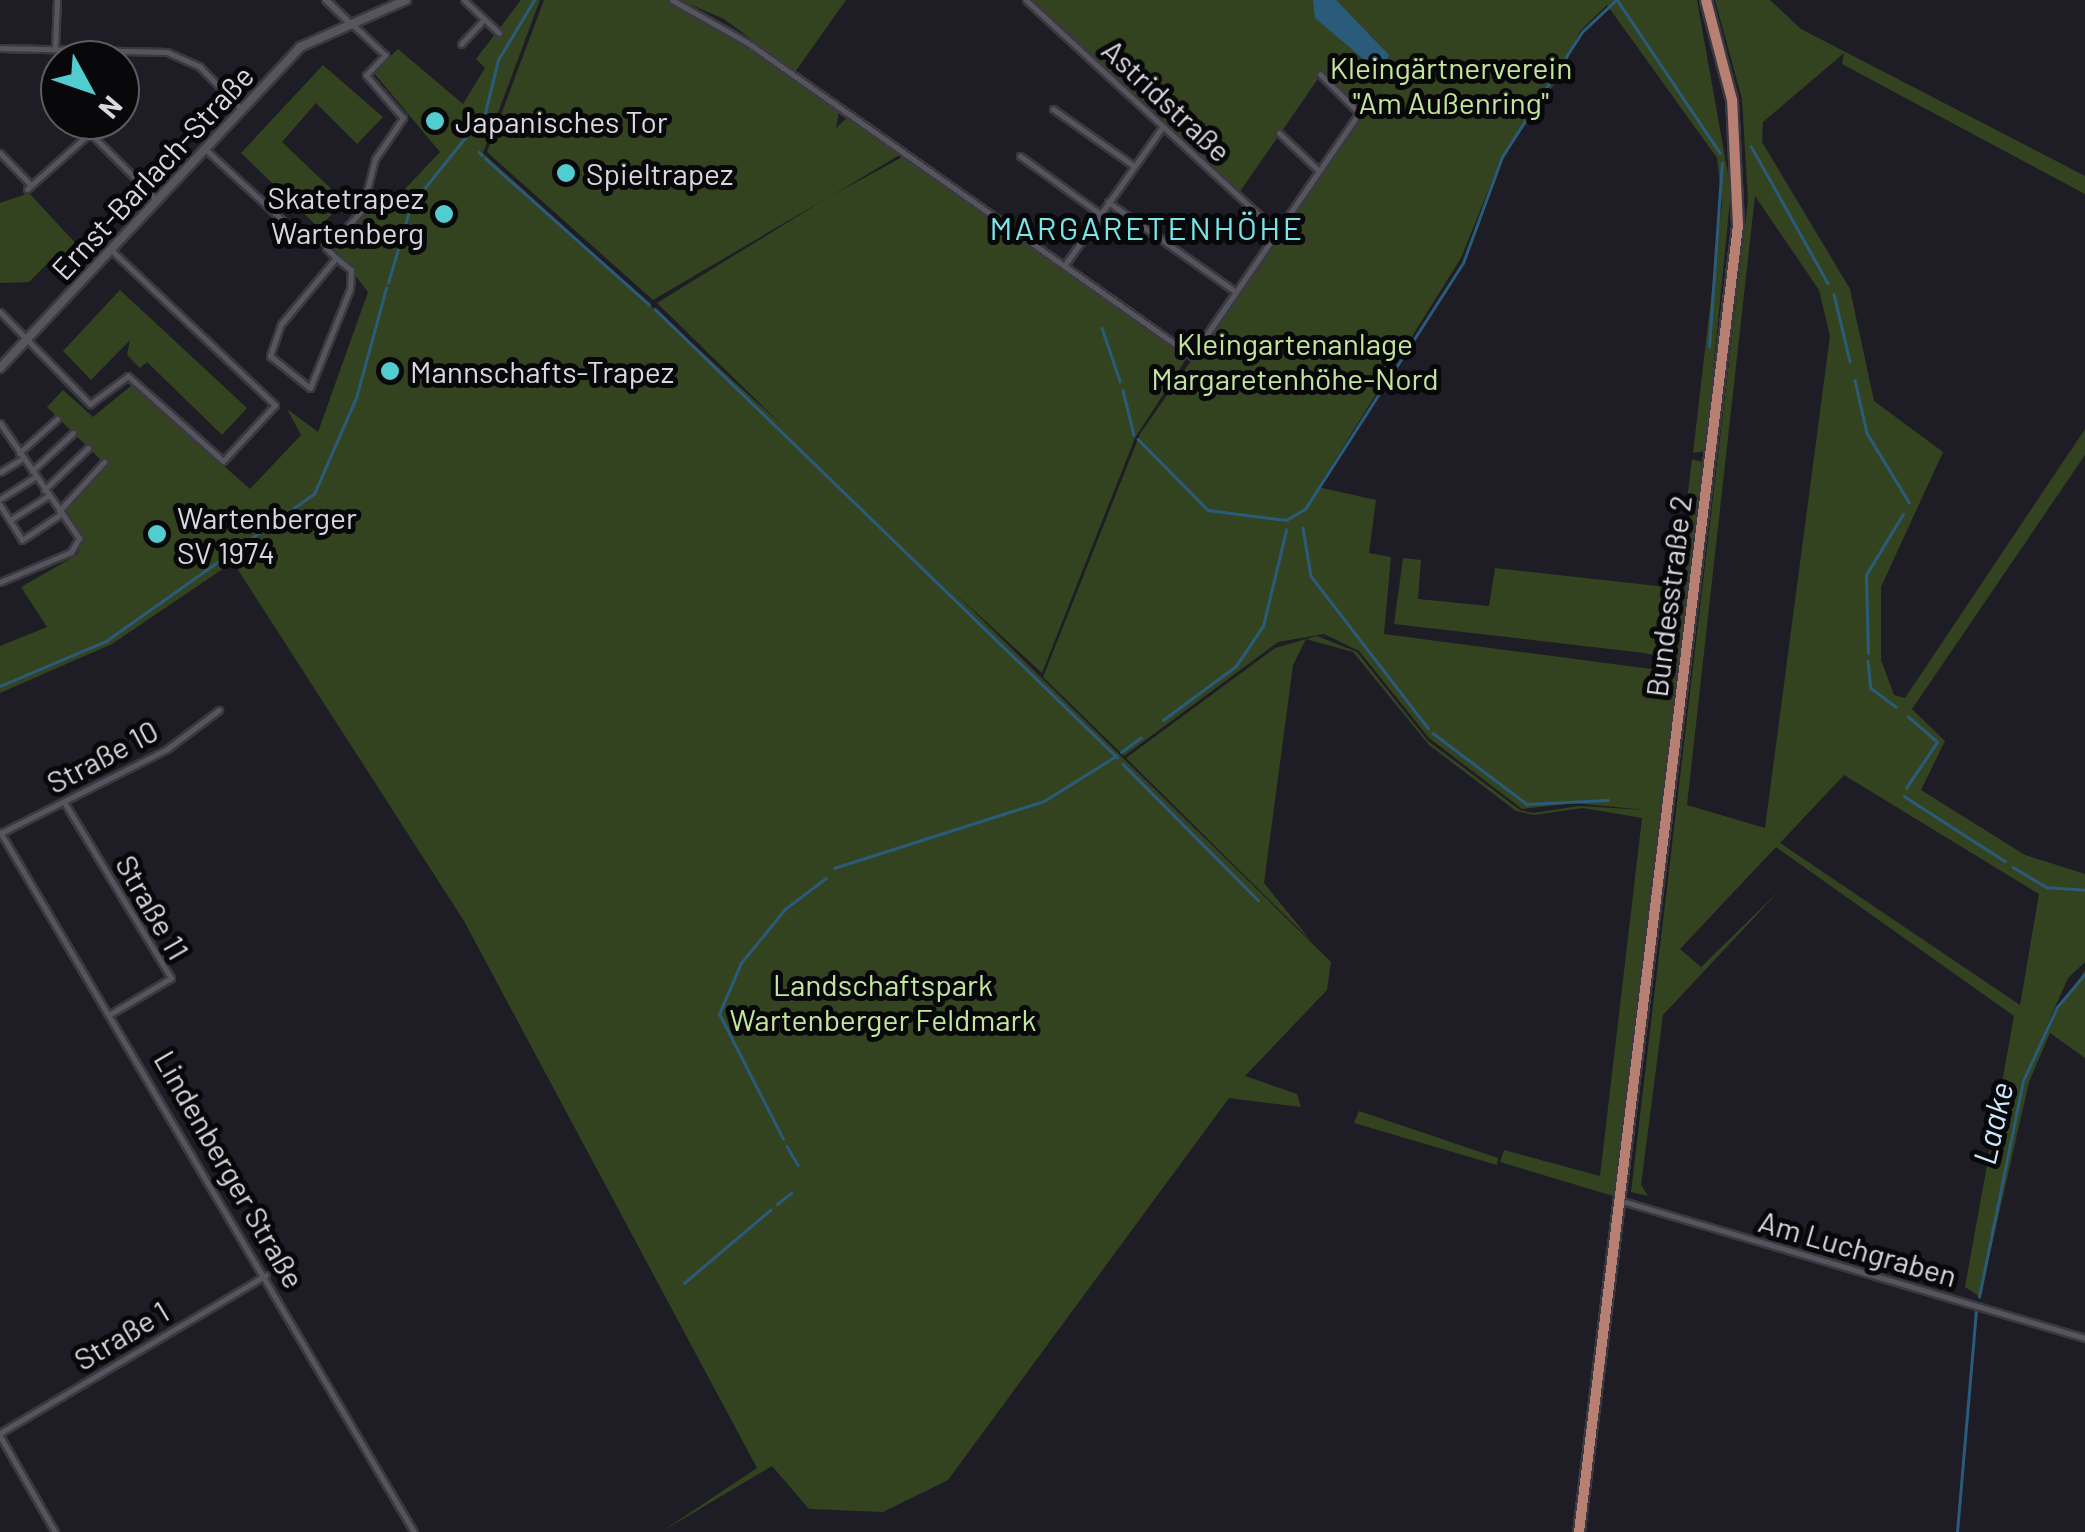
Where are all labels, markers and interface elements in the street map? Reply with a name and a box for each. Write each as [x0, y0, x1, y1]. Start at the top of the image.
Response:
street label: Astridstraße [1095, 31, 1239, 169]
north arrow [40, 40, 140, 140]
park label: Kleingärtnerverein "Am Außenring" [1330, 49, 1572, 120]
street label: Ernst-Barlach-Straße [43, 57, 261, 287]
text: N [92, 90, 130, 126]
place label: Japanisches Tor [455, 103, 668, 139]
marker: Japanisches Tor [424, 110, 446, 132]
place label: Spieltrapez [586, 155, 733, 191]
marker: Spieltrapez [555, 162, 577, 184]
place label: Skatetrapez Wartenberg [267, 179, 424, 250]
marker: Skatetrapez Wartenberg [433, 203, 455, 225]
district label: MARGARETENHÖHE [989, 208, 1305, 246]
park label: Kleingartenanlage Margaretenhöhe-Nord [1151, 325, 1439, 396]
place label: Mannschafts-Trapez [410, 353, 674, 389]
marker: Mannschafts-Trapez [379, 360, 401, 382]
street label: Bundesstraße 2 [1638, 493, 1698, 699]
place label: Wartenberger SV 1974 [177, 499, 357, 570]
marker: Wartenberger SV 1974 [146, 523, 168, 545]
street label: Straße 10 [40, 712, 164, 800]
street label: Straße 11 [109, 848, 197, 966]
park label: Landschaftspark Wartenberger Feldmark [729, 966, 1037, 1036]
street label: Lindenberger Straße [147, 1044, 313, 1294]
water label: Laake [1964, 1078, 2020, 1168]
street label: Am Luchgraben [1755, 1203, 1961, 1293]
street label: Straße 1 [67, 1293, 175, 1377]

